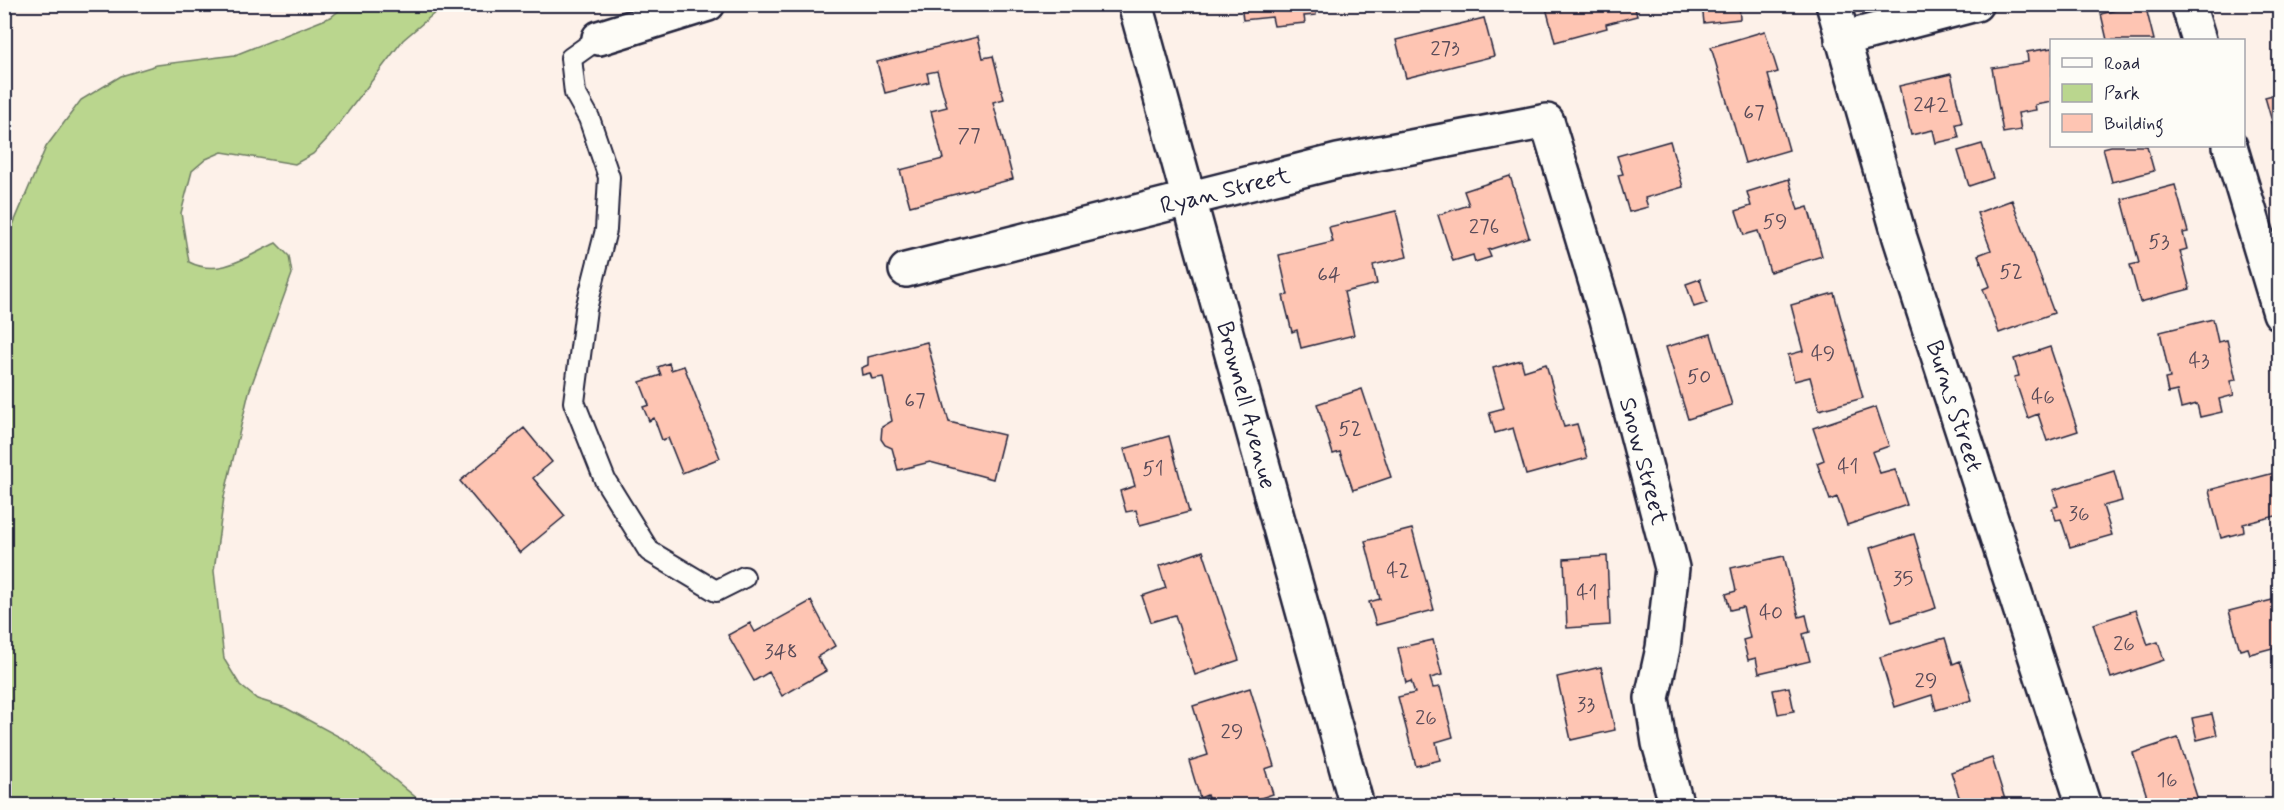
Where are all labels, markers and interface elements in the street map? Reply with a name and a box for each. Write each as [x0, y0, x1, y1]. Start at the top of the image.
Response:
house number: 273 [1430, 35, 1460, 63]
legend [2050, 39, 2245, 147]
text: Road [2104, 52, 2140, 76]
text: Park [2104, 82, 2140, 106]
house number: 242 [1913, 91, 1949, 119]
house number: 67 [1743, 99, 1765, 127]
text: Building [2104, 112, 2164, 138]
house number: 77 [957, 122, 981, 150]
street label: Ryan Street [1157, 160, 1293, 223]
house number: 59 [1762, 208, 1788, 236]
house number: 276 [1469, 213, 1499, 241]
house number: 53 [2148, 228, 2170, 256]
house number: 52 [1999, 258, 2023, 286]
house number: 64 [1317, 261, 1341, 289]
street label: Brownell Avenue [1208, 318, 1283, 493]
street label: Burns Street [1918, 337, 1989, 476]
house number: 49 [1811, 340, 1835, 368]
house number: 43 [2188, 347, 2210, 375]
house number: 50 [1687, 363, 1711, 391]
house number: 46 [2031, 383, 2055, 411]
house number: 67 [904, 387, 926, 415]
street label: Snow Street [1611, 394, 1674, 528]
house number: 52 [1338, 415, 1362, 443]
house number: 41 [1837, 453, 1859, 481]
house number: 51 [1142, 455, 1164, 483]
house number: 36 [2068, 500, 2090, 528]
house number: 42 [1386, 557, 1410, 585]
house number: 35 [1893, 565, 1913, 593]
house number: 41 [1576, 579, 1598, 607]
house number: 40 [1759, 599, 1783, 627]
house number: 26 [2113, 630, 2135, 658]
house number: 348 [764, 638, 798, 666]
house number: 29 [1915, 667, 1937, 695]
house number: 33 [1577, 691, 1595, 719]
house number: 26 [1415, 704, 1437, 732]
house number: 29 [1221, 718, 1243, 746]
house number: 16 [2157, 766, 2178, 794]

